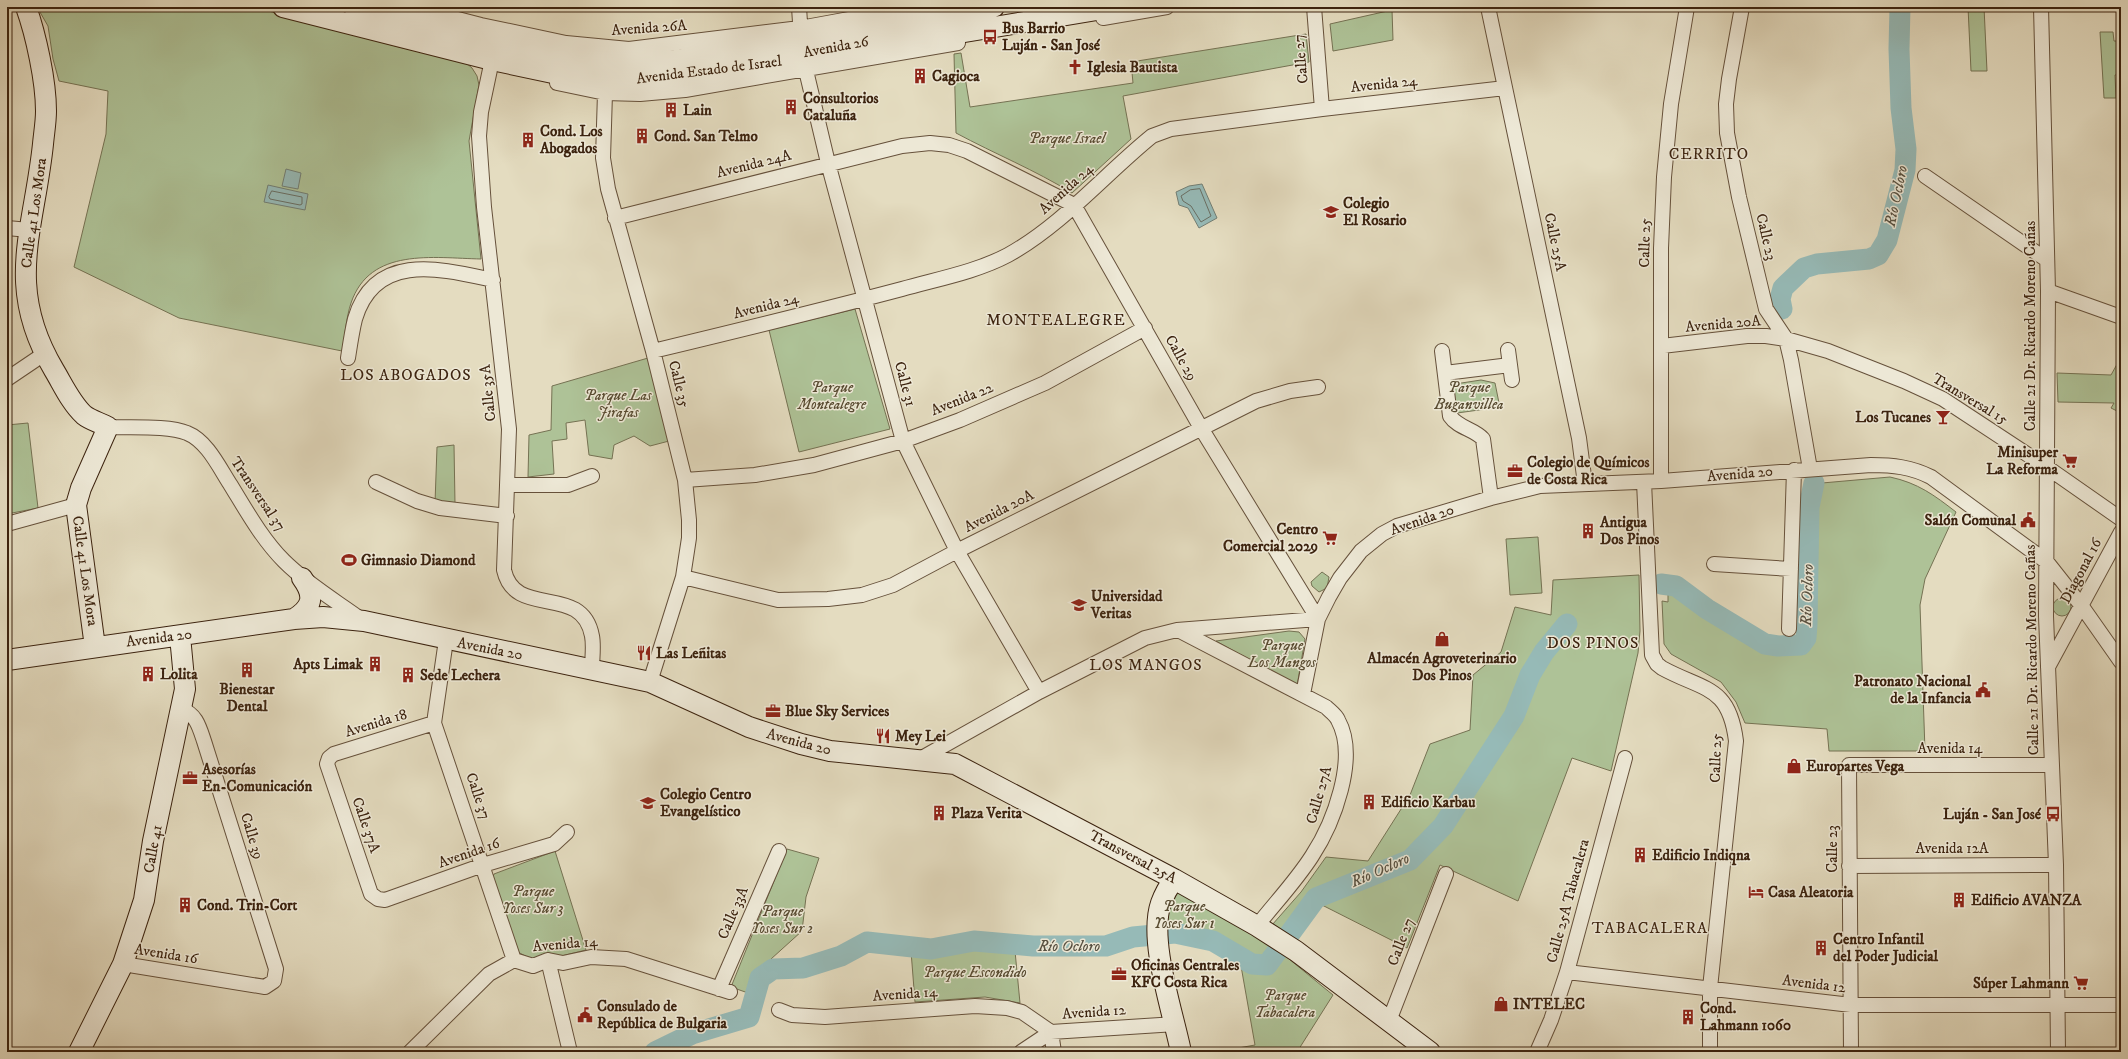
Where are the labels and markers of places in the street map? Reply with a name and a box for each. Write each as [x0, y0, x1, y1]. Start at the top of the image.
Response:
place label: Bus Barrio Luján - San José [1002, 19, 1101, 55]
bus stop icon: Bus Barrio Luján - San José [981, 28, 999, 46]
church icon: Iglesia Bautista [1066, 58, 1084, 76]
place label: Iglesia Bautista [1087, 58, 1178, 77]
building icon: Cagioca [911, 67, 929, 85]
place label: Cagioca [932, 67, 980, 86]
place label: Consultorios Cataluña [803, 89, 879, 125]
building icon: Consultorios Cataluña [782, 98, 800, 116]
building icon: Lain [662, 101, 680, 119]
place label: Lain [683, 101, 712, 120]
place label: Cond. Los Abogados [539, 122, 603, 158]
building icon: Cond. San Telmo [633, 127, 651, 145]
place label: Cond. San Telmo [654, 127, 759, 146]
building icon: Cond. Los Abogados [519, 131, 537, 149]
place label: Colegio El Rosario [1343, 194, 1407, 230]
school or university icon: Colegio El Rosario [1322, 203, 1340, 221]
place label: Los Tucanes [1855, 408, 1931, 427]
bar icon: Los Tucanes [1934, 408, 1952, 426]
place label: Minisuper La Reforma [1986, 443, 2059, 479]
supermarket icon: Minisuper La Reforma [2061, 452, 2079, 470]
place label: Colegio de Químicos de Costa Rica [1527, 453, 1650, 489]
office icon: Colegio de Químicos de Costa Rica [1506, 462, 1524, 480]
place label: Salón Comunal [1925, 511, 2016, 530]
public building icon: Salón Comunal [2019, 511, 2037, 529]
place label: Antigua Dos Pinos [1599, 513, 1659, 549]
place label: Centro Comercial 2029 [1223, 520, 1319, 556]
building icon: Antigua Dos Pinos [1579, 522, 1597, 540]
supermarket icon: Centro Comercial 2029 [1321, 529, 1339, 547]
sports icon: Gimnasio Diamond [340, 551, 358, 569]
place label: Gimnasio Diamond [361, 551, 476, 570]
place label: Universidad Veritas [1090, 587, 1163, 623]
school or university icon: Universidad Veritas [1070, 596, 1088, 614]
shop icon: Almacén Agroveterinario Dos Pinos [1433, 630, 1451, 648]
restaurant icon: Las Leñitas [635, 644, 653, 662]
place label: Las Leñitas [656, 644, 726, 663]
place label: Almacén Agroveterinario Dos Pinos [1366, 649, 1517, 685]
place label: Apts Limak [292, 655, 364, 674]
building icon: Apts Limak [366, 655, 384, 673]
building icon: Bienestar Dental [238, 661, 256, 679]
building icon: Lolita [139, 665, 157, 683]
place label: Lolita [160, 665, 198, 684]
building icon: Sede Lechera [399, 666, 417, 684]
place label: Sede Lechera [420, 666, 501, 685]
place label: Patronato Nacional de la Infancia [1854, 672, 1972, 708]
place label: Bienestar Dental [219, 680, 275, 716]
public building icon: Patronato Nacional de la Infancia [1974, 681, 1992, 699]
office icon: Blue Sky Services [764, 702, 782, 720]
place label: Blue Sky Services [785, 702, 889, 721]
restaurant icon: Mey Lei [874, 727, 892, 745]
place label: Mey Lei [895, 727, 946, 746]
shop icon: Europartes Vega [1785, 757, 1803, 775]
place label: Europartes Vega [1806, 757, 1905, 776]
place label: Asesorías En-Comunicación [201, 760, 312, 796]
office icon: Asesorías En-Comunicación [181, 769, 199, 787]
place label: Colegio Centro Evangelístico [660, 785, 752, 821]
building icon: Edificio Karbau [1360, 793, 1378, 811]
place label: Edificio Karbau [1381, 793, 1476, 812]
school or university icon: Colegio Centro Evangelístico [639, 794, 657, 812]
building icon: Plaza Verita [930, 804, 948, 822]
place label: Plaza Verita [951, 804, 1023, 823]
place label: Luján - San José [1943, 805, 2042, 824]
bus stop icon: Luján - San José [2044, 805, 2062, 823]
building icon: Edificio Indiqna [1631, 846, 1649, 864]
place label: Edificio Indiqna [1652, 846, 1751, 866]
hotel icon: Casa Aleatoria [1747, 883, 1765, 901]
place label: Casa Aleatoria [1768, 883, 1854, 902]
building icon: Edificio AVANZA [1950, 891, 1968, 909]
place label: Edificio AVANZA [1971, 891, 2082, 910]
building icon: Cond. Trin-Cort [176, 896, 194, 914]
place label: Cond. Trin-Cort [197, 896, 297, 915]
place label: Centro Infantil del Poder Judicial [1833, 930, 1939, 966]
building icon: Centro Infantil del Poder Judicial [1812, 939, 1830, 957]
place label: Oficinas Centrales KFC Costa Rica [1131, 956, 1239, 992]
office icon: Oficinas Centrales KFC Costa Rica [1110, 965, 1128, 983]
place label: Súper Lahmann [1973, 974, 2069, 993]
supermarket icon: Súper Lahmann [2072, 974, 2090, 992]
shop icon: INTELEC [1492, 995, 1510, 1013]
place label: INTELEC [1513, 995, 1585, 1014]
place label: Consulado de República de Bulgaria [597, 997, 728, 1033]
place label: Cond. Lahmann 1060 [1700, 999, 1791, 1035]
public building icon: Consulado de República de Bulgaria [576, 1006, 594, 1024]
building icon: Cond. Lahmann 1060 [1679, 1008, 1697, 1026]

